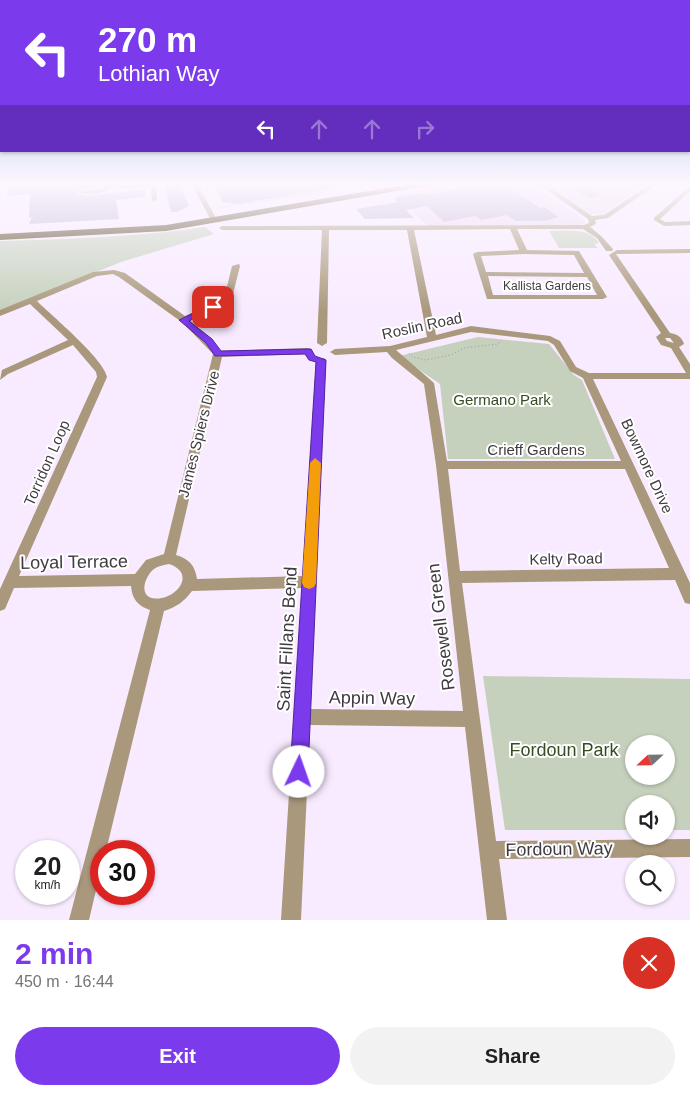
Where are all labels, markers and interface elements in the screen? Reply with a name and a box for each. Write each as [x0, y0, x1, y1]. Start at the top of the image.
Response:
icon: left [15, 20, 80, 85]
text: 270 m [98, 20, 197, 59]
text: Lothian Way [98, 61, 219, 86]
icon: left [252, 115, 280, 143]
icon: ahead [305, 115, 333, 143]
icon: ahead [358, 115, 386, 143]
icon: right [411, 115, 439, 143]
street label: Kallista Gardens [503, 279, 591, 293]
pin [192, 286, 234, 328]
icon: arrive [199, 293, 227, 321]
street label: Roslin Road [380, 309, 464, 342]
street label: James Spiers Drive [175, 369, 222, 499]
park label: Germano Park [453, 391, 551, 408]
street label: Bowmore Drive [618, 416, 677, 516]
street label: Torridon Loop [20, 417, 73, 508]
street label: Crieff Gardens [487, 441, 585, 458]
street label: Kelty Road [529, 549, 603, 568]
street label: Loyal Terrace [20, 551, 128, 573]
street label: Rosewell Green [423, 562, 459, 692]
street label: Saint Fillans Bend [273, 566, 301, 712]
street label: Appin Way [329, 687, 415, 709]
north arrow [625, 735, 675, 785]
map controls [625, 735, 675, 905]
park label: Fordoun Park [509, 740, 620, 760]
position arrow [272, 745, 324, 797]
button: sound [625, 795, 675, 845]
street label: Fordoun Way [505, 838, 613, 860]
speed limit sign: 30 [90, 840, 155, 905]
text: 20 [34, 852, 61, 880]
button: search [625, 855, 675, 905]
text: km/h [34, 878, 61, 892]
text: 2 min [15, 937, 93, 970]
button: close [623, 937, 675, 989]
text: 450 m · 16:44 [15, 973, 114, 990]
button: Exit [15, 1027, 340, 1085]
button: Share [350, 1027, 675, 1085]

